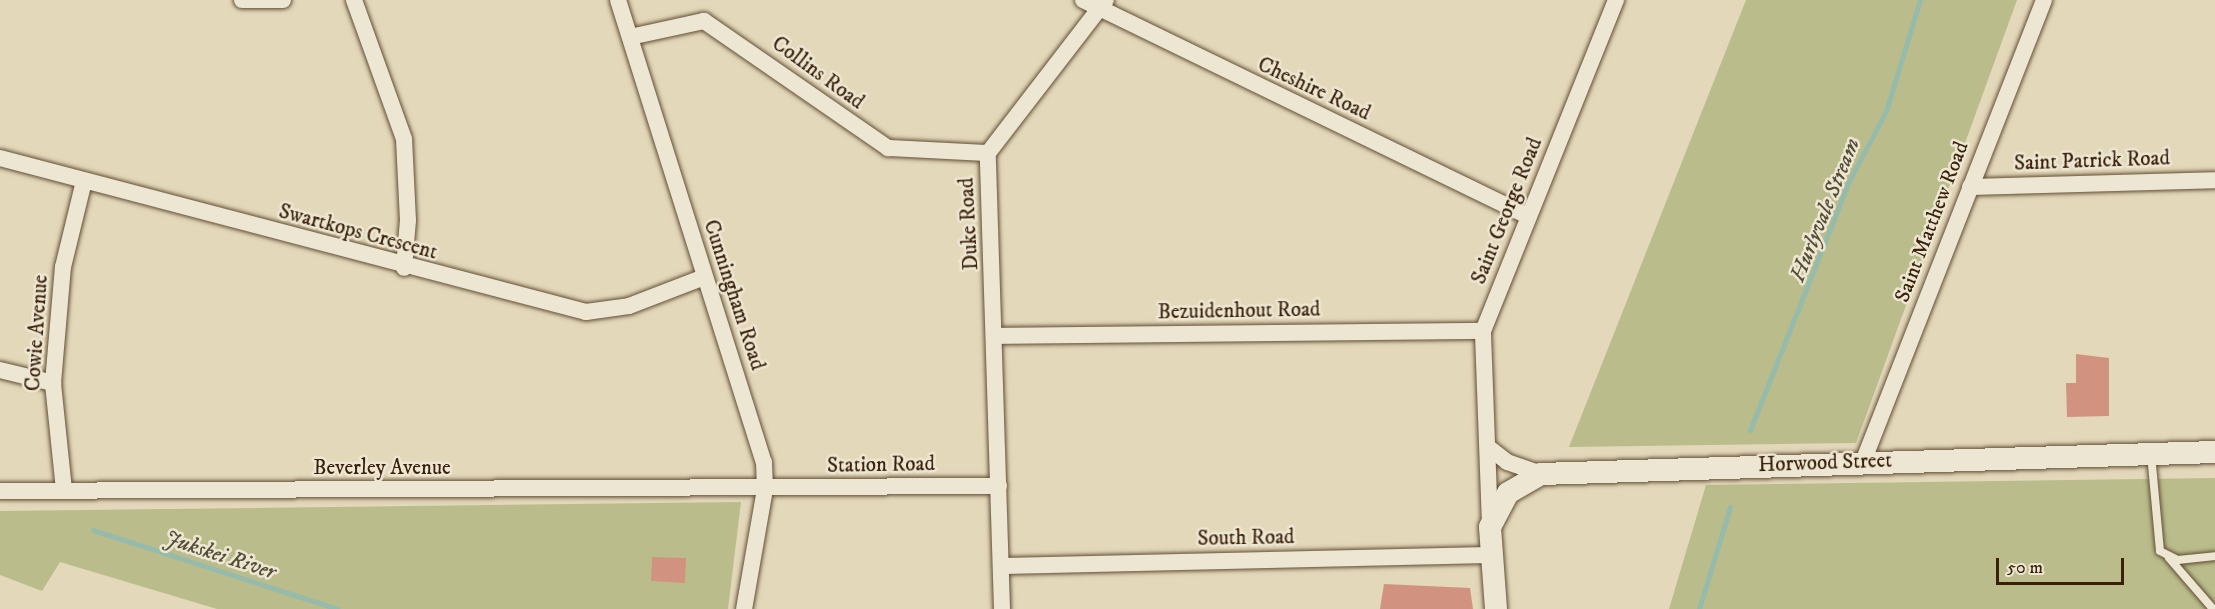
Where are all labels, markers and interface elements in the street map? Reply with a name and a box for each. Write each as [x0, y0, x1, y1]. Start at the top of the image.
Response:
street label: Collins Road [767, 31, 869, 115]
street label: Cheshire Road [1254, 52, 1374, 126]
street label: Saint George Road [1466, 134, 1548, 288]
water label: Hurlyvale Stream [1784, 134, 1866, 286]
street label: Saint Matthew Road [1890, 138, 1974, 306]
street label: Saint Patrick Road [2014, 146, 2170, 176]
street label: Duke Road [954, 177, 984, 271]
street label: Swartkops Crescent [276, 199, 440, 265]
street label: Cunningham Road [698, 217, 770, 373]
street label: Cowie Avenue [20, 274, 54, 392]
street label: Bezuidenhout Road [1157, 297, 1321, 325]
street label: Horwood Street [1758, 448, 1892, 478]
street label: Station Road [827, 451, 935, 479]
street label: Beverley Avenue [313, 455, 451, 481]
water label: Jukskei River [161, 525, 279, 585]
street label: South Road [1197, 525, 1295, 551]
scale bar [1999, 546, 2126, 584]
text: 50 m [2007, 557, 2043, 579]

